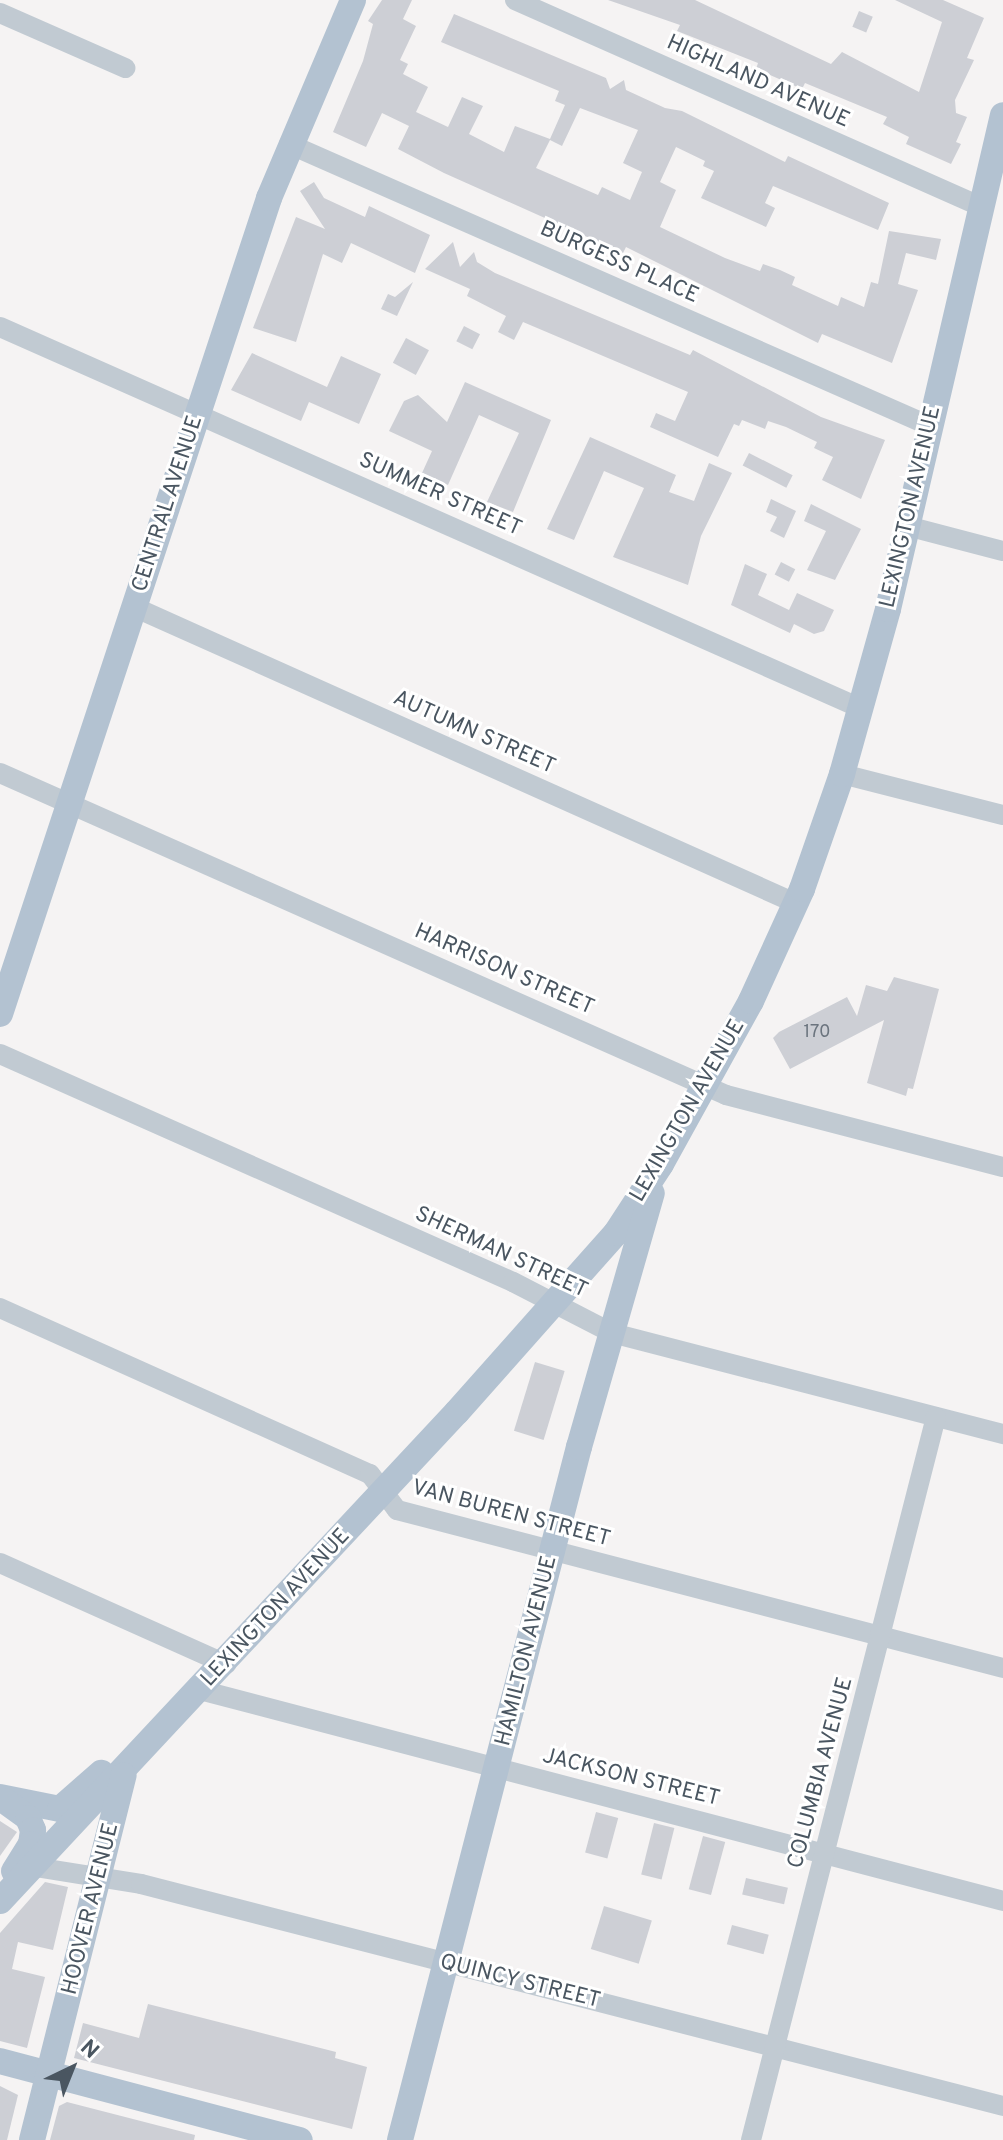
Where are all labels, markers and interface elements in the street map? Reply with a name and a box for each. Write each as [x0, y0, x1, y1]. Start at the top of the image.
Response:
street label: HIGHLAND AVENUE [662, 30, 854, 134]
street label: BURGESS PLACE [535, 216, 703, 310]
street label: LEXINGTON AVENUE [875, 403, 947, 611]
street label: CENTRAL AVENUE [127, 412, 209, 596]
street label: SUMMER STREET [354, 447, 526, 543]
street label: AUTUMN STREET [389, 685, 559, 781]
street label: HARRISON STREET [410, 918, 598, 1022]
street label: LEXINGTON AVENUE [625, 1015, 751, 1207]
house number: 170 [803, 1022, 831, 1044]
street label: SHERMAN STREET [410, 1201, 592, 1305]
street label: VAN BUREN STREET [409, 1475, 613, 1553]
street label: LEXINGTON AVENUE [196, 1523, 356, 1693]
street label: HAMILTON AVENUE [490, 1553, 564, 1749]
street label: COLUMBIA AVENUE [783, 1674, 859, 1872]
street label: JACKSON STREET [539, 1743, 723, 1813]
street label: HOOVER AVENUE [57, 1820, 125, 1998]
street label: QUINCY STREET [437, 1949, 603, 2015]
north arrow [32, 2028, 112, 2108]
text: N [74, 2035, 104, 2065]

